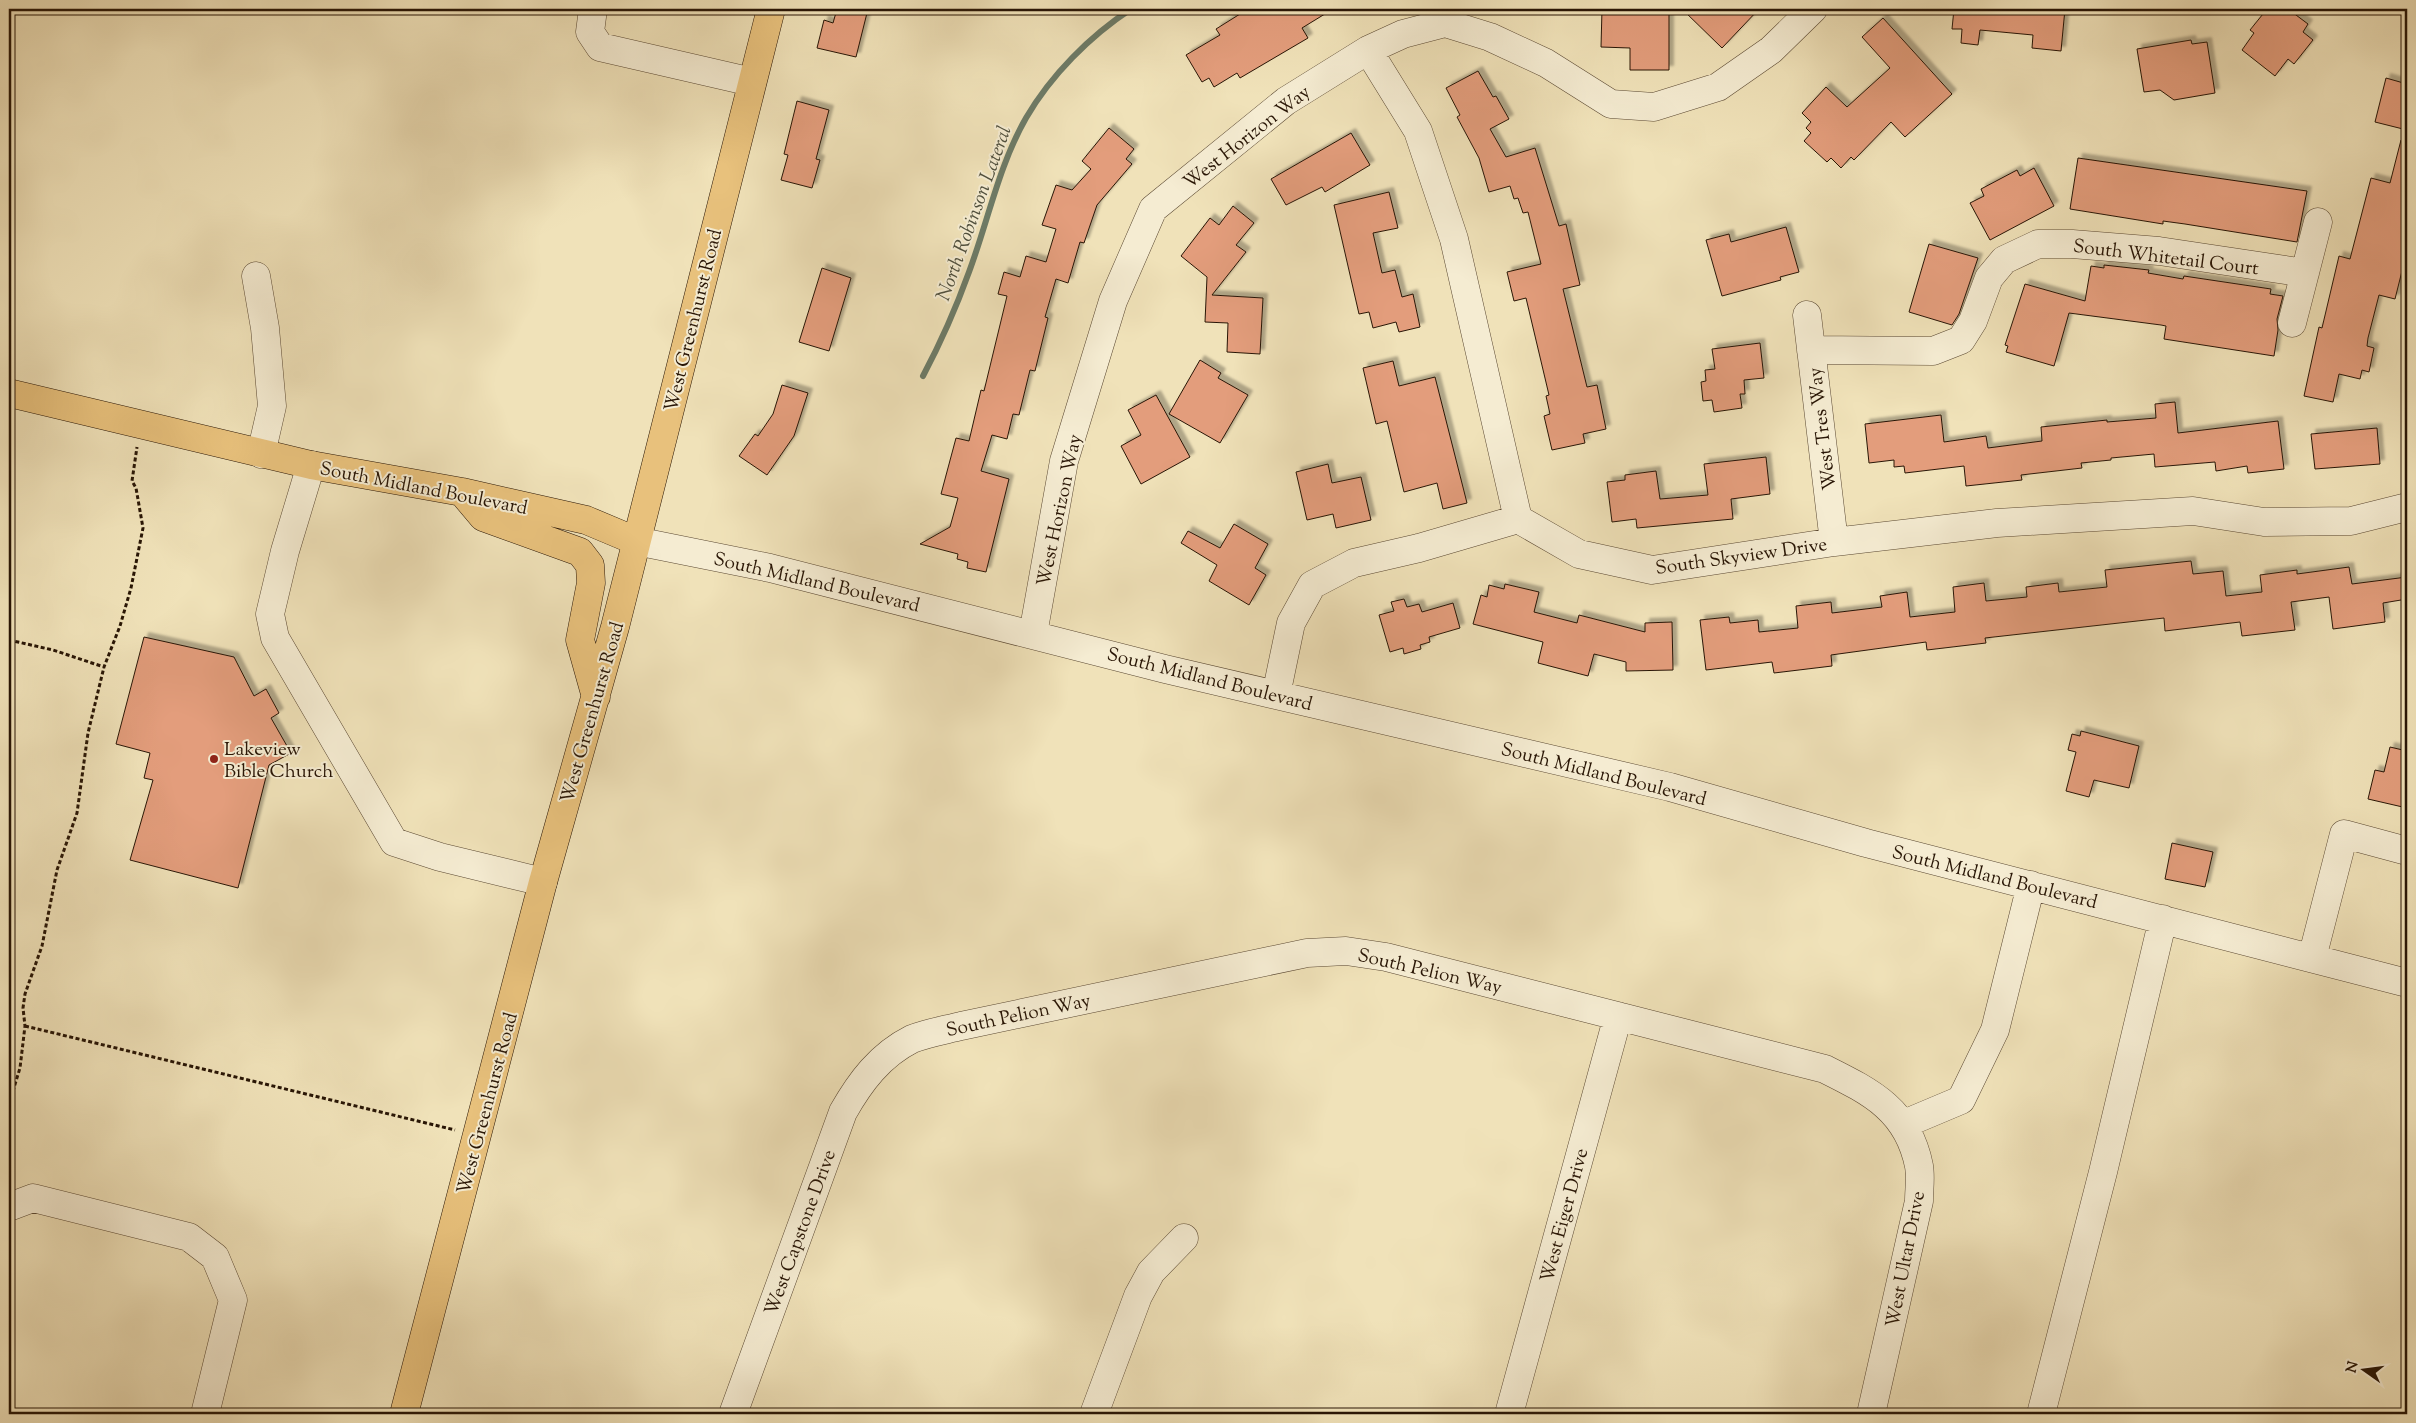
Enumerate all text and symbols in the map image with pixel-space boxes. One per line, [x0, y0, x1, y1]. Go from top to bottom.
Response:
street label: West Horizon Way [1178, 79, 1317, 196]
water label: North Robinson Lateral [930, 122, 1020, 305]
street label: West Greenhurst Road [659, 226, 730, 415]
street label: South Whitetail Court [2071, 234, 2261, 283]
street label: West Tres Way [1803, 365, 1844, 491]
street label: West Horizon Way [1031, 431, 1090, 589]
street label: South Midland Boulevard [317, 456, 530, 523]
street label: South Skyview Drive [1654, 532, 1829, 583]
street label: South Midland Boulevard [711, 547, 923, 620]
street label: West Greenhurst Road [555, 619, 632, 807]
street label: South Midland Boulevard [1104, 642, 1315, 719]
place label: Lakeview Bible Church [224, 737, 334, 786]
street label: South Midland Boulevard [1498, 737, 1709, 814]
marker: Lakeview Bible Church [208, 753, 220, 765]
street label: South Midland Boulevard [1889, 840, 2100, 917]
street label: South Pelion Way [1355, 943, 1505, 1002]
street label: South Pelion Way [944, 988, 1094, 1045]
street label: West Greenhurst Road [451, 1009, 526, 1198]
street label: West Eiger Drive [1535, 1145, 1596, 1286]
street label: West Capstone Drive [759, 1146, 844, 1319]
street label: West Ultar Drive [1880, 1189, 1933, 1330]
north arrow [2338, 1346, 2388, 1396]
text: N [2342, 1359, 2364, 1375]

